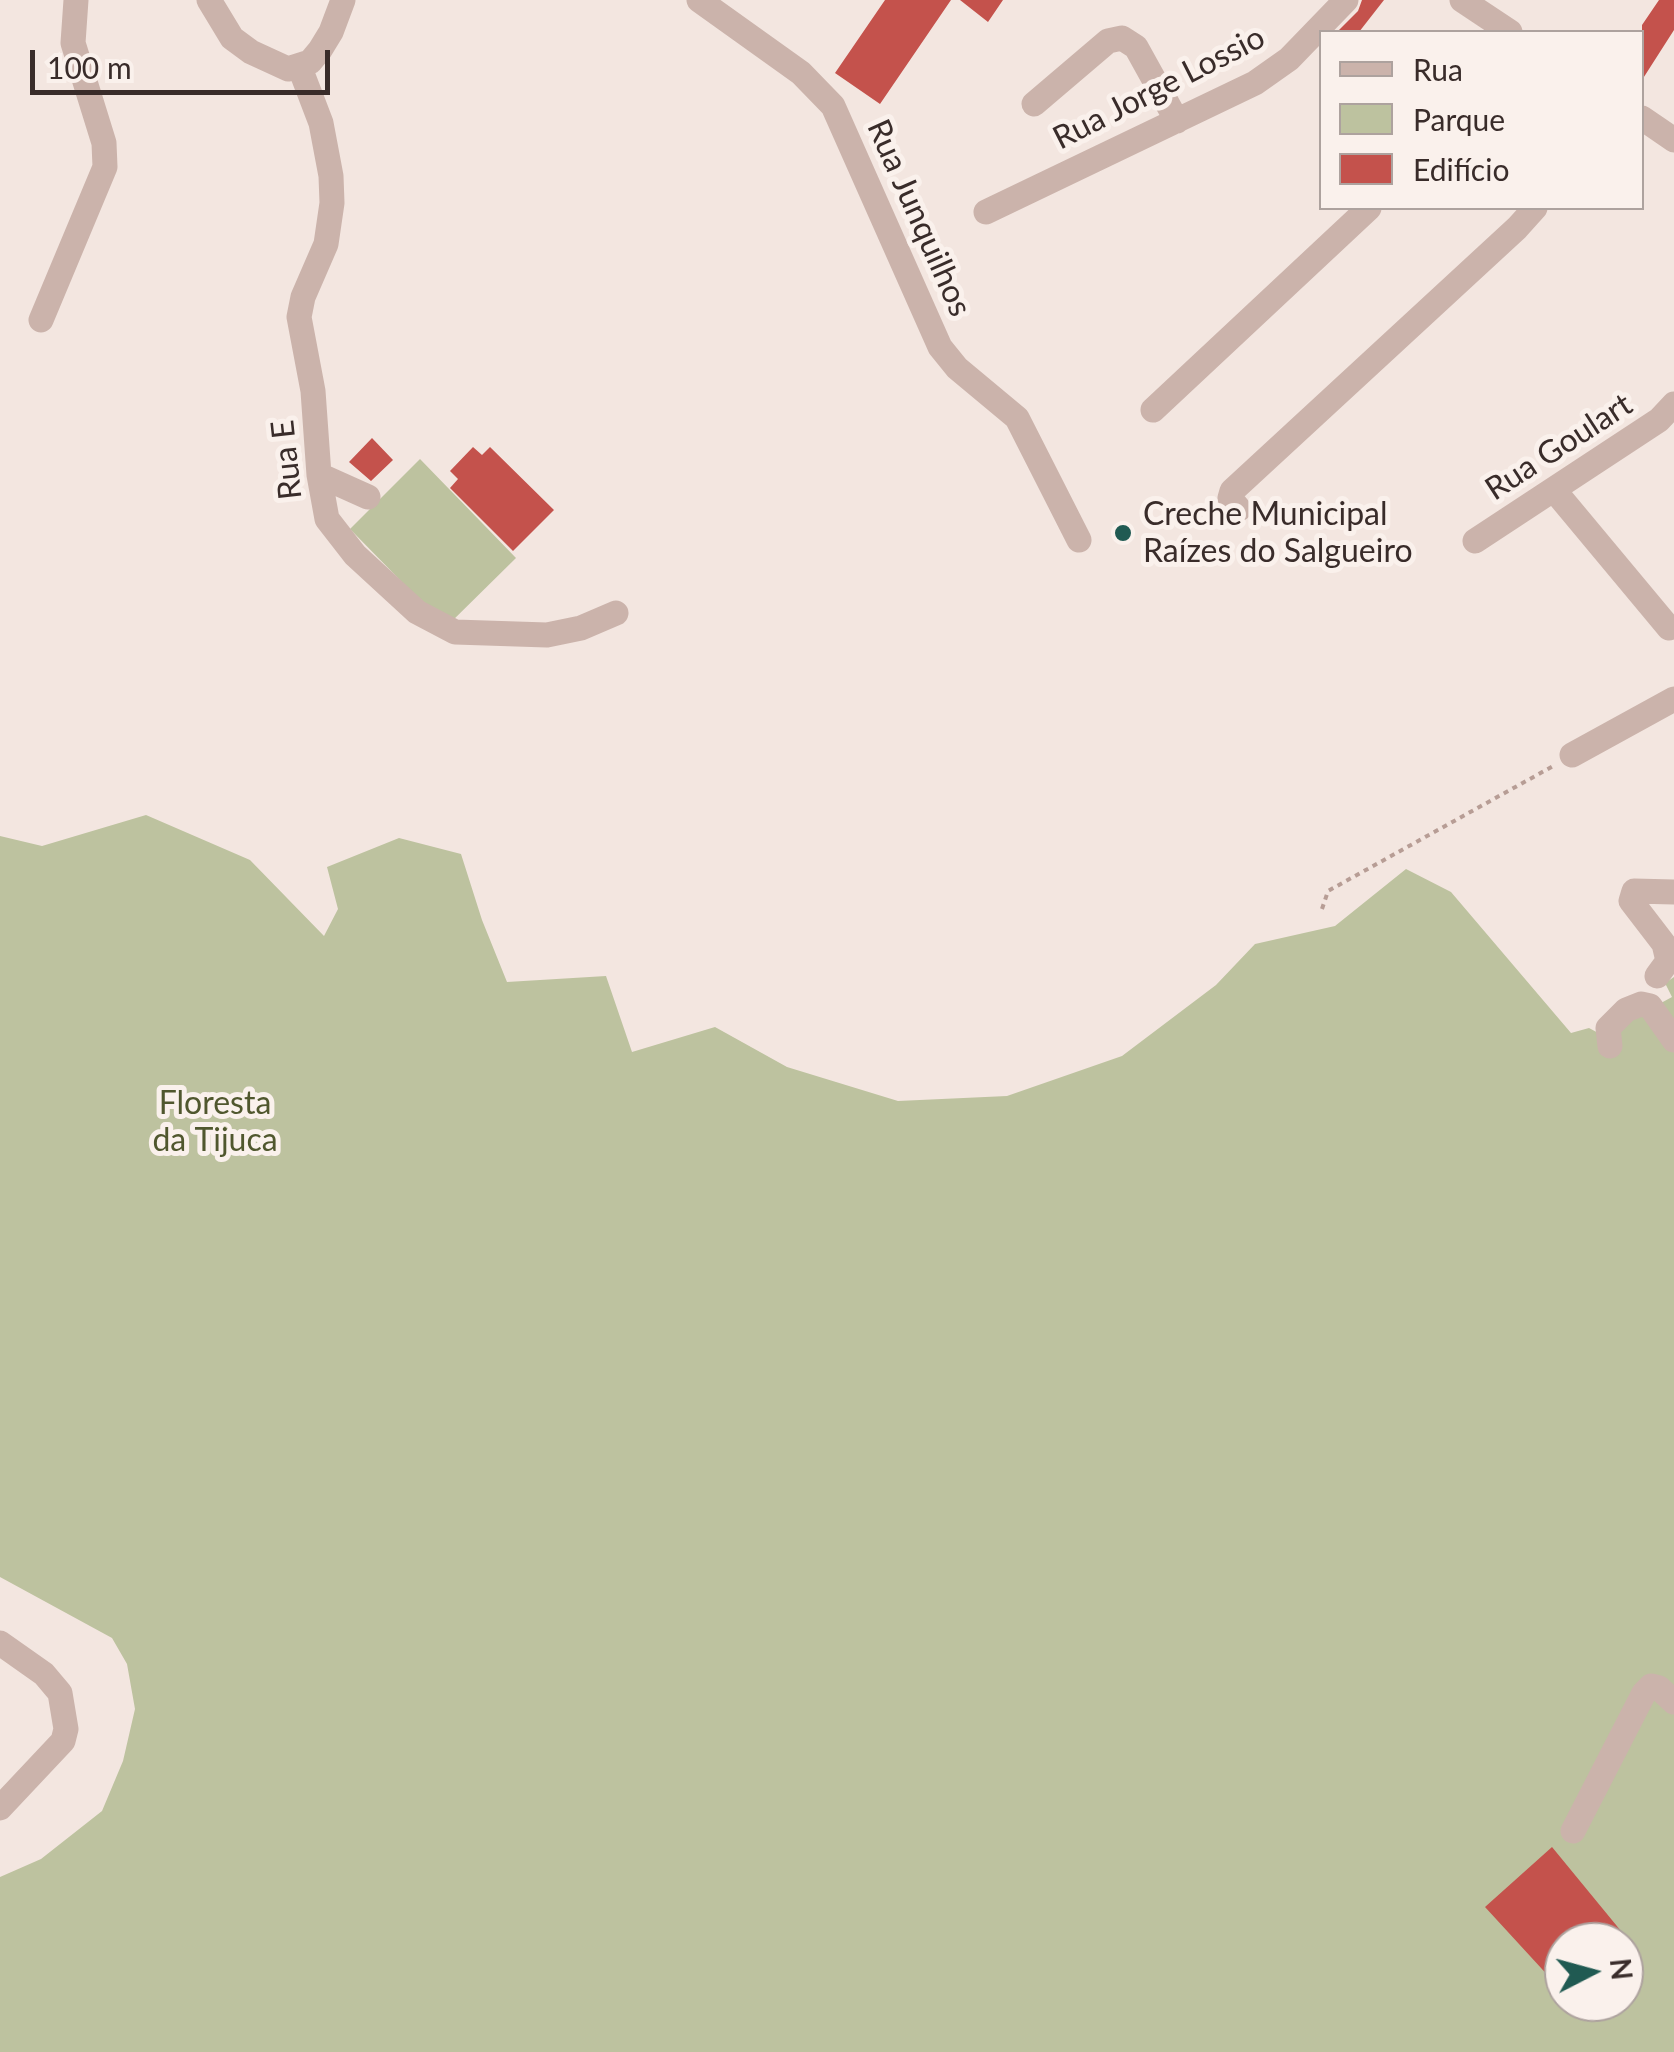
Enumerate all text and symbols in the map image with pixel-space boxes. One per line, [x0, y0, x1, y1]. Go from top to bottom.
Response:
street label: Rua Jorge Lossio [1047, 18, 1271, 158]
scale bar [35, 30, 335, 92]
legend [1319, 30, 1644, 210]
text: 100 m [47, 49, 132, 85]
text: Rua [1413, 51, 1463, 87]
text: Parque [1413, 101, 1505, 137]
street label: Rua Junquilhos [859, 114, 979, 322]
text: Edifício [1413, 151, 1509, 187]
street label: Rua Goulart [1478, 385, 1640, 509]
street label: Rua E [264, 418, 310, 502]
place label: Creche Municipal Raízes do Salgueiro [1143, 496, 1413, 571]
marker: Creche Municipal Raízes do Salgueiro [1112, 522, 1134, 544]
park label: Floresta da Tijuca [152, 1085, 278, 1160]
north arrow [1544, 1922, 1644, 2022]
text: N [1604, 1957, 1640, 1982]

